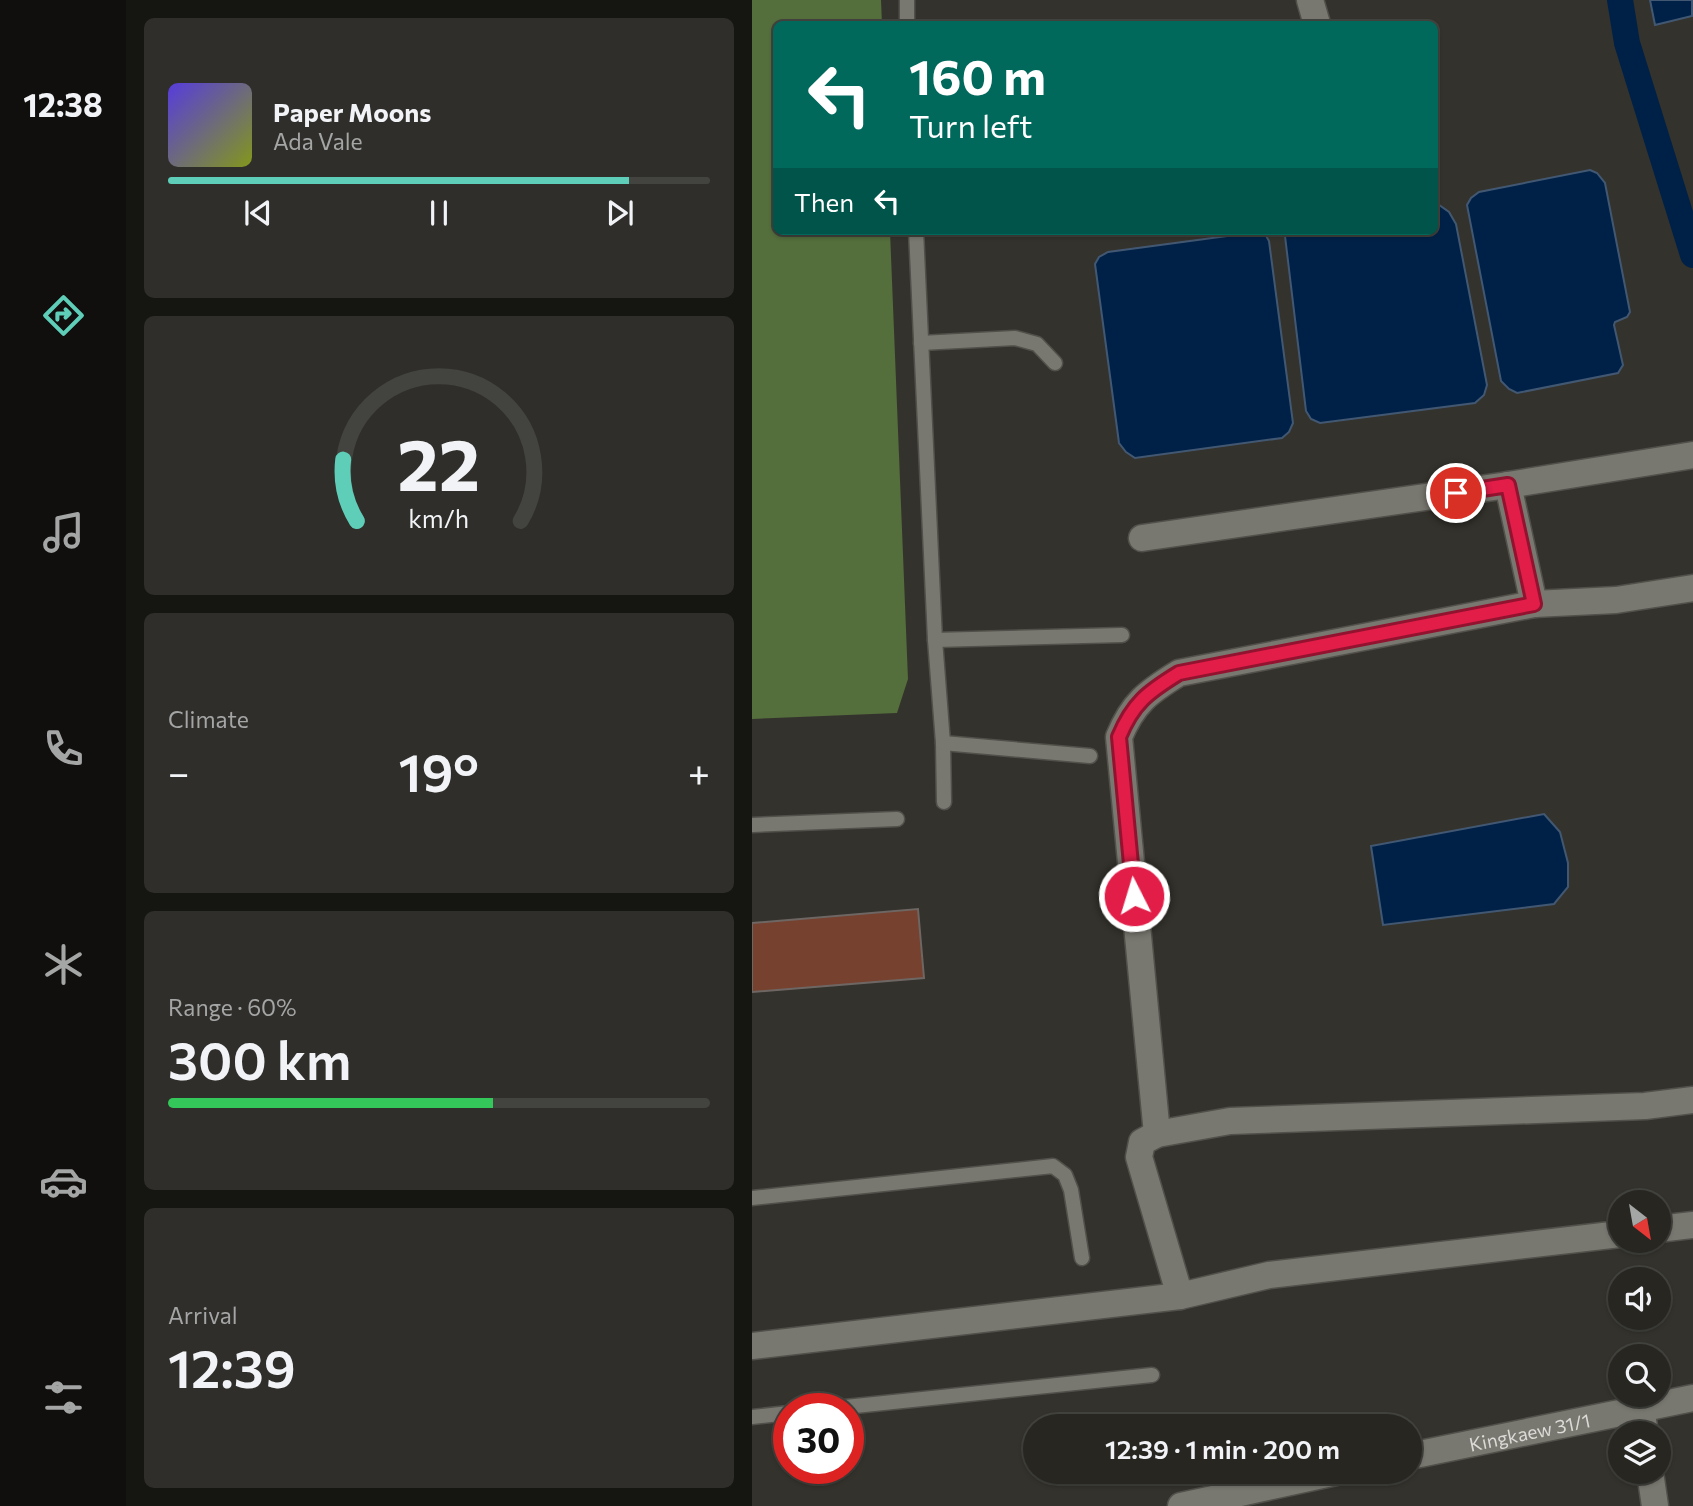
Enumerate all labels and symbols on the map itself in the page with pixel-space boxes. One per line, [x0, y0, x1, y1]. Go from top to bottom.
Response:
pin [1426, 463, 1486, 523]
position arrow [1097, 859, 1171, 933]
north arrow [1608, 1190, 1671, 1253]
speed limit sign: 30 [773, 1393, 864, 1484]
street label: Kingkaew 31/1 [1467, 1408, 1592, 1455]

